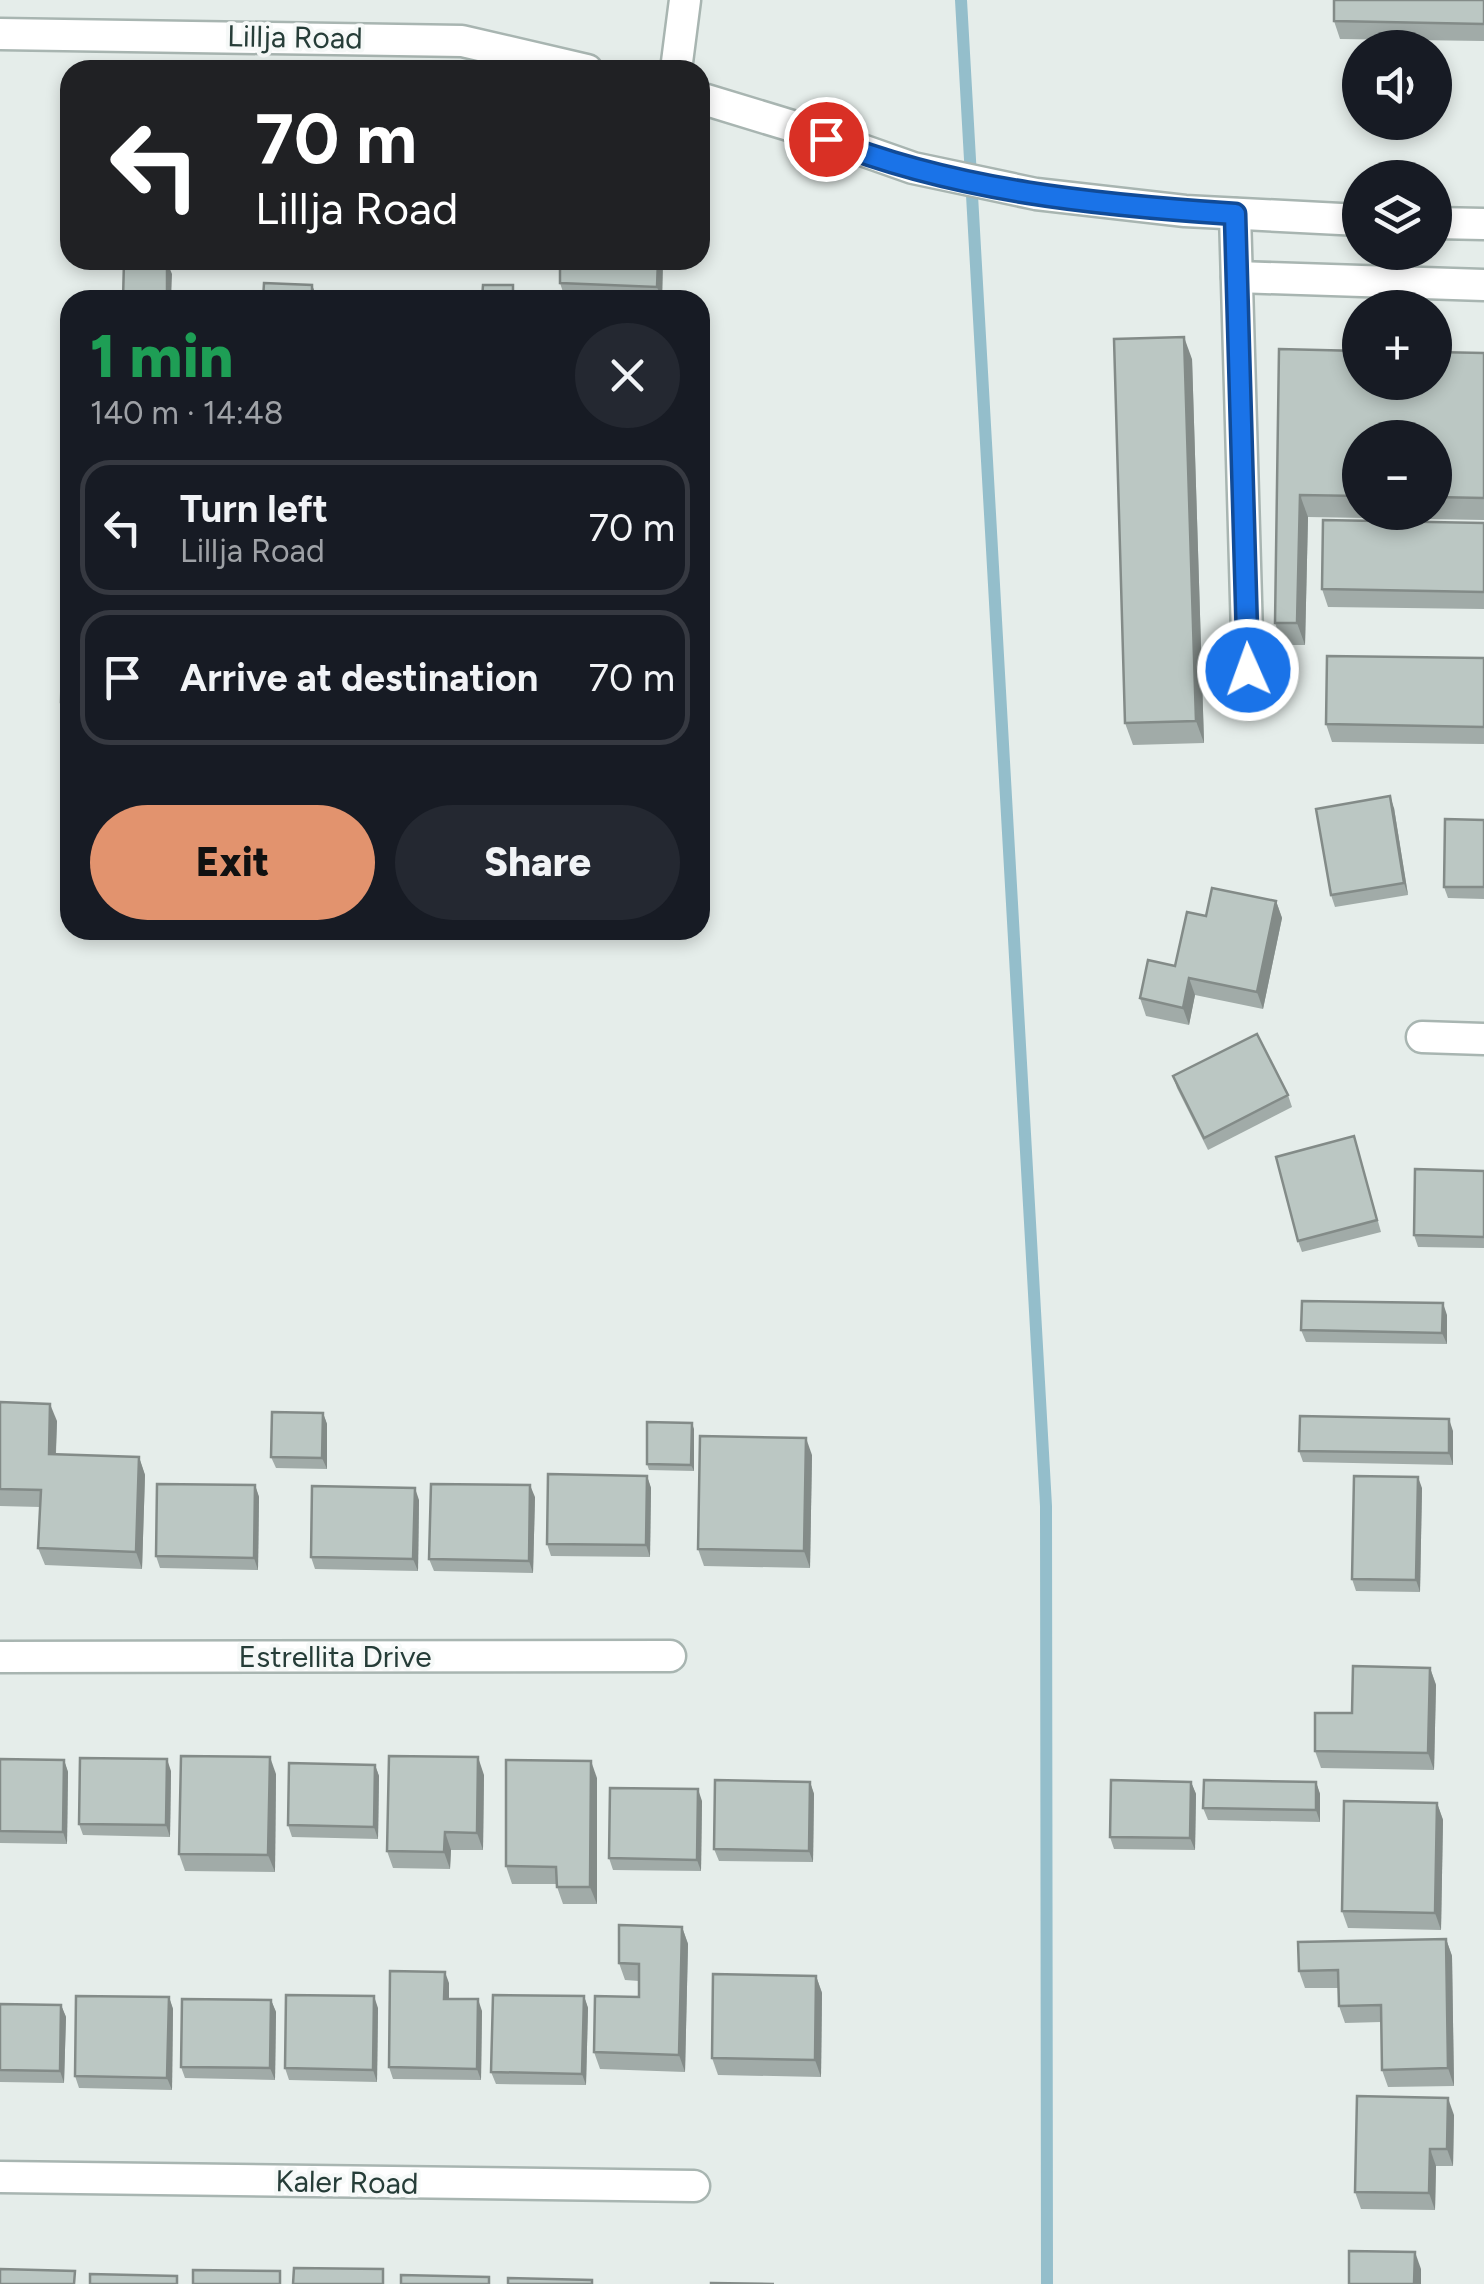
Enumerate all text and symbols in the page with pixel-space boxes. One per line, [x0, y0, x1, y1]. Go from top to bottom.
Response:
street label: Lillja Road [227, 17, 363, 57]
map controls [1342, 30, 1452, 530]
button: sound [1342, 30, 1452, 140]
text: 70 m [255, 96, 417, 181]
pin [784, 97, 869, 182]
icon: left [90, 100, 220, 230]
icon: arrive [799, 112, 854, 167]
button: layers [1342, 160, 1452, 270]
text: Lillja Road [255, 181, 458, 235]
button: + [1342, 290, 1452, 400]
text: 1 min [90, 320, 233, 392]
button: close [575, 323, 680, 428]
text: 140 m · 14:48 [90, 394, 283, 432]
button: − [1342, 420, 1452, 530]
text: Turn left [180, 486, 328, 532]
icon: left [95, 500, 150, 555]
text: 70 m [589, 505, 675, 551]
text: Lillja Road [180, 532, 325, 570]
position arrow [1196, 618, 1300, 722]
icon: arrive [95, 650, 150, 705]
text: Arrive at destination [180, 655, 538, 701]
text: 70 m [589, 655, 675, 701]
button: Exit [90, 805, 375, 920]
button: Share [395, 805, 680, 920]
street label: Estrellita Drive [238, 1638, 432, 1675]
street label: Kaler Road [275, 2162, 419, 2202]

